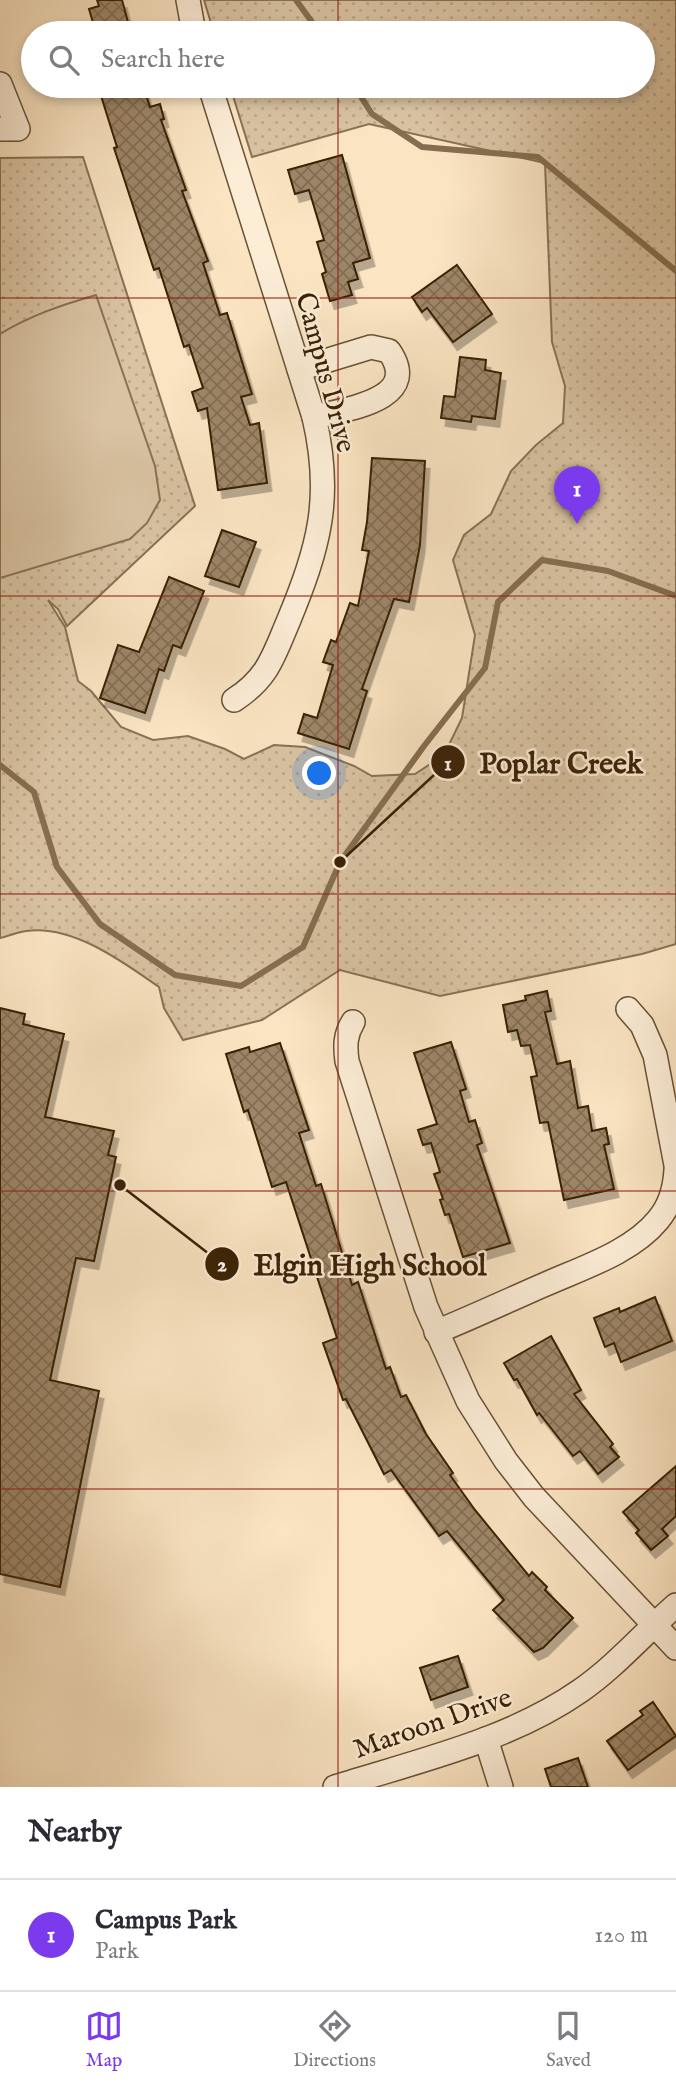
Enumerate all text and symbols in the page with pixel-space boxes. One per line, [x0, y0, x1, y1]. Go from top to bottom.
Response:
search box [21, 21, 655, 98]
icon: search [45, 41, 83, 79]
text: Search here [101, 43, 225, 76]
street label: Campus Drive [286, 289, 363, 457]
pin: 1 [554, 466, 600, 524]
callout: Poplar Creek [431, 737, 657, 788]
text: Poplar Creek [479, 746, 644, 784]
text: 1 [444, 751, 452, 778]
your location [302, 756, 336, 790]
callout: Elgin High School [205, 1239, 501, 1290]
text: Elgin High School [254, 1248, 487, 1286]
text: 2 [217, 1252, 227, 1279]
street label: Maroon Drive [349, 1681, 517, 1768]
text: Nearby [28, 1814, 121, 1852]
text: Campus Park [95, 1904, 237, 1937]
text: 1 [47, 1921, 55, 1950]
text: 120 m [595, 1921, 648, 1950]
text: Park [95, 1937, 139, 1966]
tab: Map [85, 2007, 123, 2073]
tab: Directions [293, 2007, 376, 2073]
tab: Saved [546, 2007, 591, 2073]

